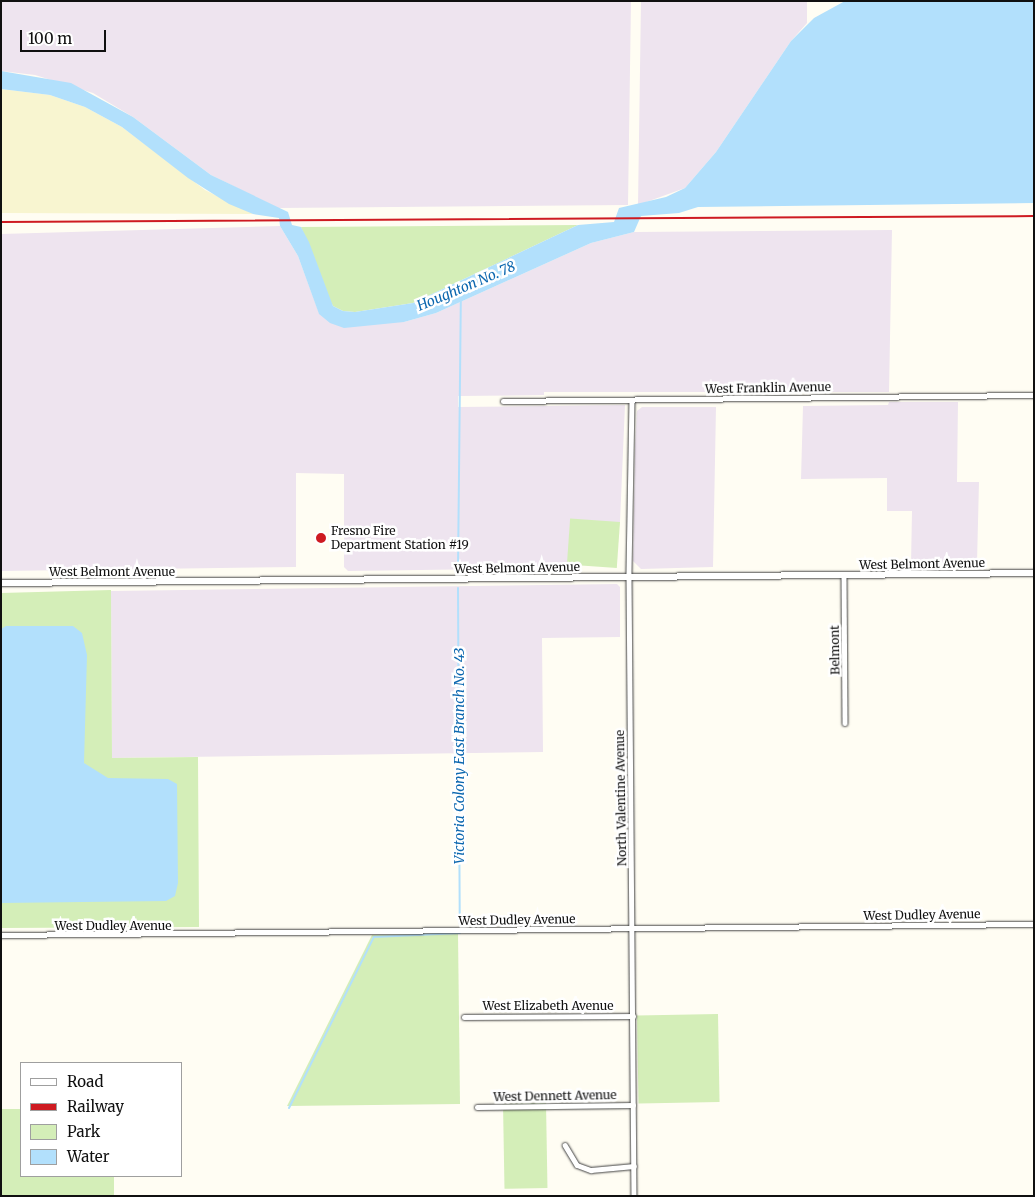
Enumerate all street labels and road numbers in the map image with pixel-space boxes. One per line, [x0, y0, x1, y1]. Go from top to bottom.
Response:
street label: West Franklin Avenue [705, 380, 831, 396]
street label: West Belmont Avenue [859, 556, 985, 572]
street label: West Belmont Avenue [454, 560, 580, 576]
street label: West Belmont Avenue [49, 565, 175, 579]
street label: Belmont [827, 625, 843, 675]
street label: North Valentine Avenue [613, 730, 629, 866]
street label: West Dudley Avenue [863, 907, 981, 923]
street label: West Dudley Avenue [458, 912, 576, 928]
street label: West Dudley Avenue [54, 919, 172, 933]
street label: West Elizabeth Avenue [483, 999, 613, 1013]
street label: West Dennett Avenue [493, 1088, 617, 1104]

